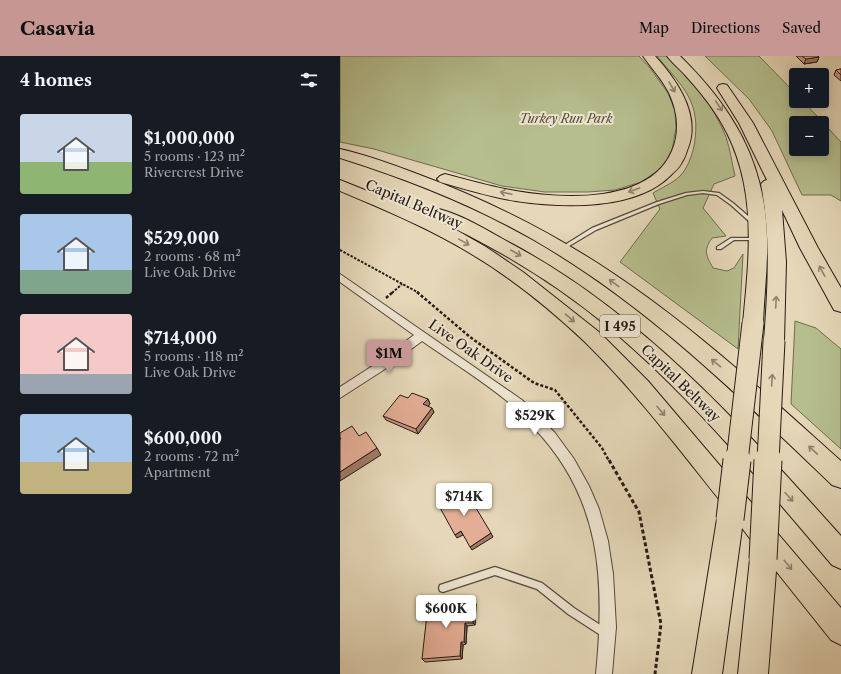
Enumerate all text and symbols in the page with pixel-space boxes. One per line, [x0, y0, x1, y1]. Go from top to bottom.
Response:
text: Casavia [20, 17, 95, 40]
text: Map [639, 19, 669, 37]
text: Directions [691, 19, 760, 37]
text: Saved [782, 19, 821, 37]
map controls [789, 68, 829, 156]
button: + [789, 68, 829, 108]
icon: filters [298, 69, 320, 91]
text: 4 homes [20, 70, 92, 90]
one-way arrow [669, 81, 677, 93]
one-way arrow [715, 100, 723, 111]
park label: Turkey Run Park [520, 111, 613, 126]
button: − [789, 116, 829, 156]
text: $1,000,000 [144, 128, 235, 148]
icon: home [52, 130, 100, 178]
text: 5 rooms · 123 m² [144, 148, 245, 164]
text: Rivercrest Drive [144, 164, 243, 180]
street label: Capital Beltway [363, 175, 466, 233]
one-way arrow [629, 187, 641, 195]
one-way arrow [500, 189, 513, 197]
text: $529,000 [144, 228, 219, 248]
icon: home [52, 230, 100, 278]
one-way arrow [458, 239, 470, 247]
text: 2 rooms · 68 m² [144, 248, 241, 264]
one-way arrow [510, 250, 522, 258]
text: Live Oak Drive [144, 264, 236, 280]
one-way arrow [818, 265, 825, 277]
one-way arrow [608, 279, 619, 287]
one-way arrow [772, 296, 780, 309]
one-way arrow [564, 313, 574, 322]
street label: Live Oak Drive [425, 315, 517, 387]
road number: I 495 [600, 315, 640, 337]
text: $714,000 [144, 328, 217, 348]
icon: home [52, 330, 100, 378]
pin: $1M [370, 340, 408, 374]
street label: Capital Beltway [637, 340, 725, 426]
text: $1M [376, 345, 402, 361]
text: 5 rooms · 118 m² [144, 348, 244, 364]
one-way arrow [711, 359, 722, 367]
text: Live Oak Drive [144, 364, 236, 380]
one-way arrow [769, 374, 776, 387]
pin: $529K [507, 402, 563, 436]
one-way arrow [656, 405, 665, 416]
text: $529K [515, 407, 555, 423]
text: $600,000 [144, 428, 222, 448]
icon: home [52, 430, 100, 478]
one-way arrow [808, 446, 818, 455]
text: 2 rooms · 72 m² [144, 448, 239, 464]
text: Apartment [144, 464, 211, 480]
pin: $714K [436, 483, 492, 517]
text: $714K [445, 488, 483, 504]
one-way arrow [784, 492, 794, 502]
one-way arrow [783, 560, 792, 570]
pin: $600K [418, 595, 474, 629]
text: $600K [425, 600, 467, 616]

